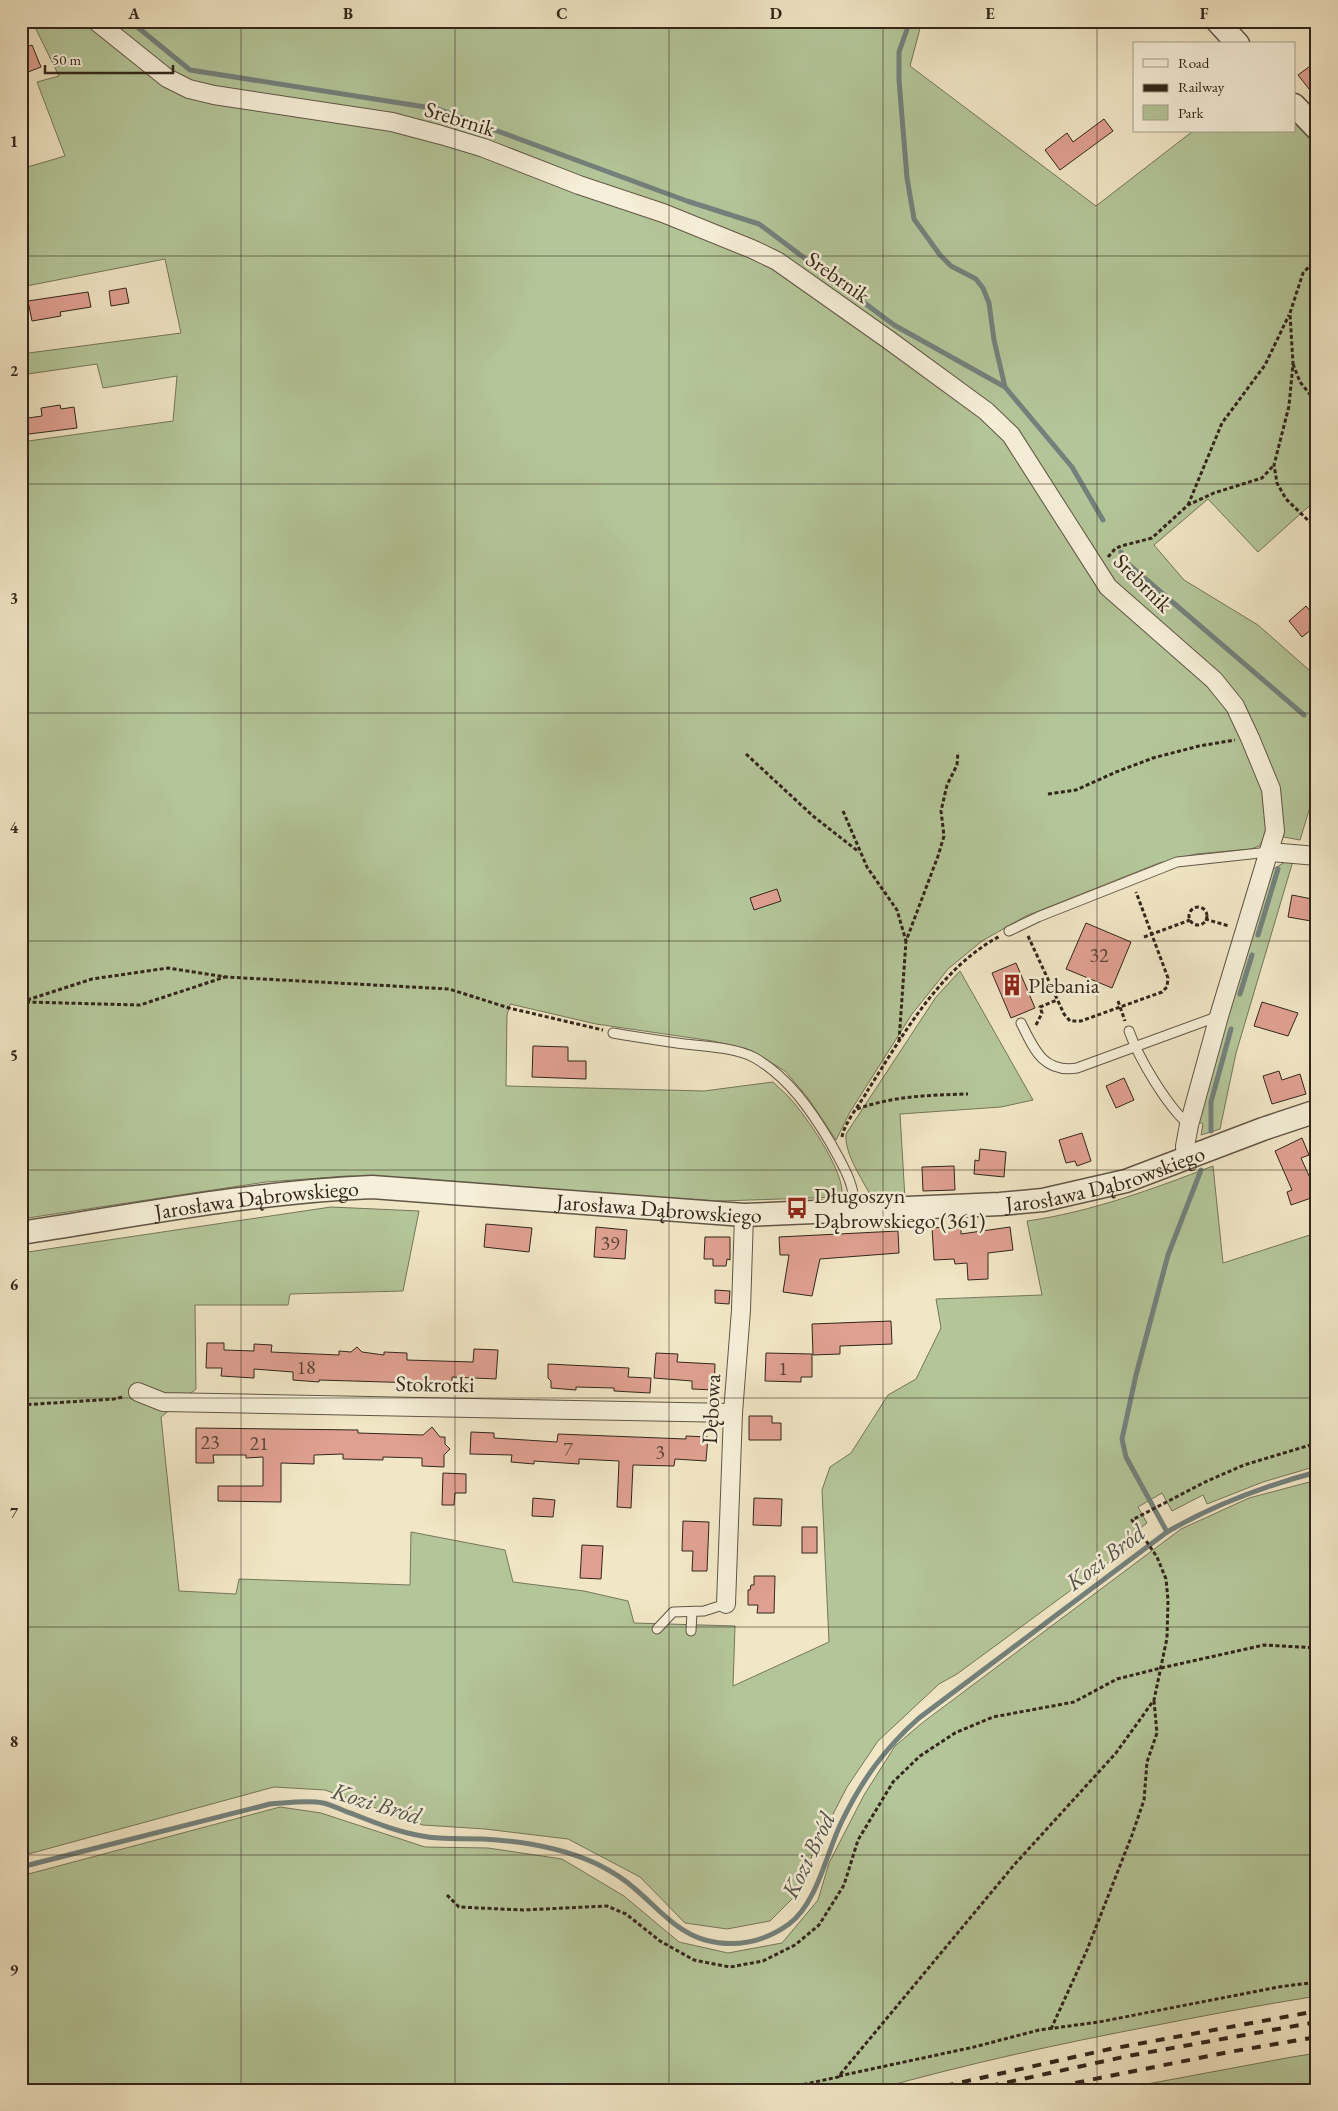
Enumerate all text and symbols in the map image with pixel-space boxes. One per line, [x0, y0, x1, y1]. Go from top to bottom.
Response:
text: A [127, 3, 140, 24]
text: B [343, 3, 353, 24]
text: C [556, 3, 568, 24]
text: D [770, 3, 782, 24]
text: E [985, 3, 995, 24]
text: F [1200, 3, 1209, 24]
scale bar [45, 42, 172, 74]
legend [1133, 42, 1296, 132]
text: 50 m [52, 50, 81, 69]
text: Road [1178, 53, 1210, 72]
text: Railway [1178, 77, 1225, 96]
street label: Srebrnik [421, 95, 499, 144]
text: Park [1178, 103, 1205, 122]
text: 1 [10, 131, 18, 152]
street label: Srebrnik [800, 244, 876, 310]
text: 2 [10, 360, 19, 381]
street label: Srebrnik [1107, 547, 1179, 619]
text: 3 [10, 588, 18, 609]
text: 4 [10, 817, 19, 838]
house number: 32 [1089, 942, 1109, 968]
place label: Plebania [1028, 971, 1100, 1000]
building icon: Plebania [999, 972, 1025, 998]
text: 5 [10, 1045, 18, 1066]
street label: Jarosława Dąbrowskiego [1002, 1138, 1209, 1218]
street label: Jarosława Dąbrowskiego [150, 1173, 360, 1226]
place label: Długoszyn Dąbrowskiego (361) [814, 1181, 986, 1235]
street label: Jarosława Dąbrowskiego [553, 1186, 762, 1230]
bus stop icon: Długoszyn Dąbrowskiego (361) [784, 1195, 810, 1221]
house number: 39 [600, 1230, 620, 1256]
text: 6 [10, 1274, 19, 1295]
house number: 18 [296, 1354, 316, 1380]
house number: 1 [778, 1355, 788, 1381]
street label: Stokrotki [395, 1369, 475, 1399]
street label: Dębowa [695, 1373, 727, 1445]
house number: 23 [200, 1429, 220, 1455]
house number: 21 [249, 1430, 269, 1456]
house number: 7 [563, 1436, 573, 1462]
house number: 3 [655, 1439, 665, 1465]
text: 7 [10, 1502, 19, 1523]
water label: Kozi Bród [1058, 1517, 1151, 1598]
text: 8 [10, 1731, 18, 1752]
water label: Kozi Bród [328, 1774, 426, 1831]
water label: Kozi Bród [773, 1806, 842, 1904]
text: 9 [10, 1959, 19, 1980]

